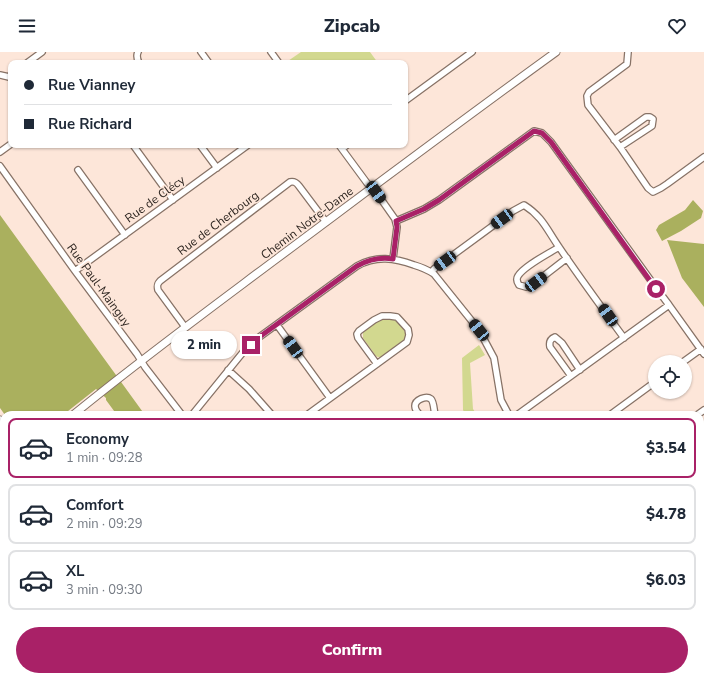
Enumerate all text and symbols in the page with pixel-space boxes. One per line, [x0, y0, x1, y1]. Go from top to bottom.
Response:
text: Zipcab [324, 14, 380, 38]
icon: menu [16, 15, 38, 37]
icon: heart [666, 15, 688, 37]
text: Rue Vianney [48, 75, 135, 95]
text: Rue Richard [48, 114, 132, 134]
street label: Rue de Clécy [122, 171, 189, 226]
car [364, 179, 388, 205]
street label: Chemin Notre-Dame [258, 183, 356, 263]
street label: Rue de Cherbourg [174, 187, 262, 259]
car [489, 207, 515, 231]
street label: Rue Paul-Mainguy [63, 240, 135, 331]
car [432, 249, 458, 273]
car [523, 270, 549, 294]
route start [647, 280, 665, 298]
car [596, 302, 620, 328]
car [467, 317, 491, 343]
callout: 2 min [171, 331, 237, 359]
car [281, 334, 305, 360]
text: 2 min [187, 336, 221, 354]
route end [242, 336, 260, 354]
map controls [648, 355, 692, 399]
button: locate [648, 355, 692, 399]
text: Economy [66, 429, 129, 449]
icon: car [18, 430, 54, 466]
text: $3.54 [646, 438, 686, 458]
text: 1 min · 09:28 [66, 449, 142, 467]
text: Comfort [66, 495, 123, 515]
icon: car [18, 496, 54, 532]
text: $4.78 [646, 504, 686, 524]
text: 2 min · 09:29 [66, 515, 142, 533]
text: XL [66, 561, 85, 581]
icon: car [18, 562, 54, 598]
text: $6.03 [646, 570, 686, 590]
text: 3 min · 09:30 [66, 581, 142, 599]
button: Confirm [16, 627, 688, 673]

